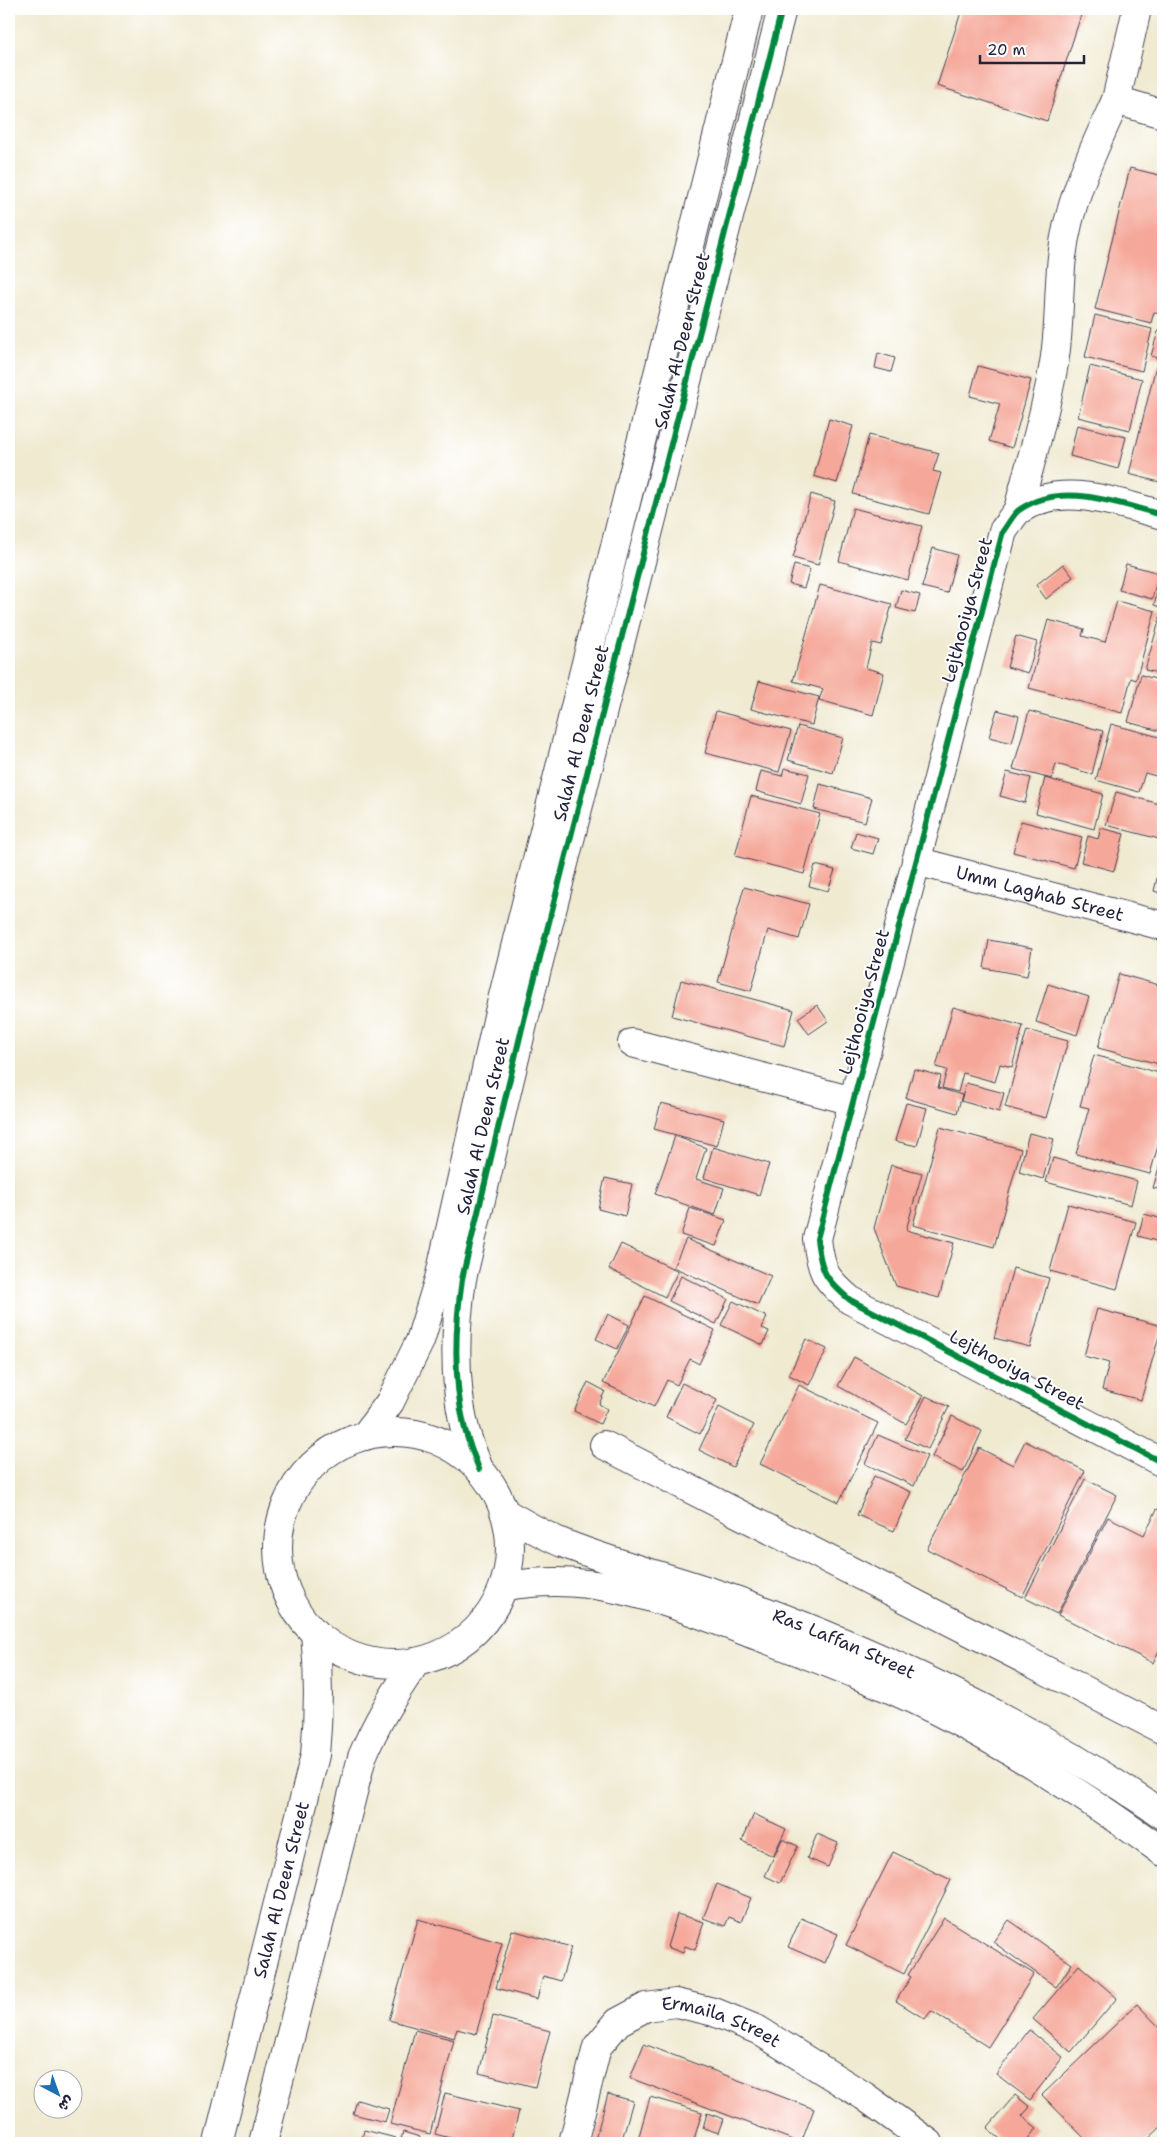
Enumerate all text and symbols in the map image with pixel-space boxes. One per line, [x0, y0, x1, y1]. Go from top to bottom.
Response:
scale bar [980, 32, 1083, 64]
text: 20 m [987, 40, 1026, 60]
street label: Salah Al Deen Street [648, 250, 716, 432]
street label: Lejthooiya Street [936, 534, 998, 685]
street label: Salah Al Deen Street [547, 642, 615, 824]
street label: Umm Laghab Street [953, 860, 1126, 927]
street label: Lejthooiya Street [833, 926, 895, 1077]
street label: Salah Al Deen Street [451, 1035, 515, 1217]
street label: Lejthooiya Street [945, 1324, 1089, 1416]
street label: Ras Laffan Street [769, 1603, 919, 1685]
street label: Salah Al Deen Street [248, 1799, 315, 1981]
street label: Ermaila Street [660, 1990, 785, 2053]
north arrow [32, 2070, 82, 2120]
text: ش [55, 2092, 78, 2116]

